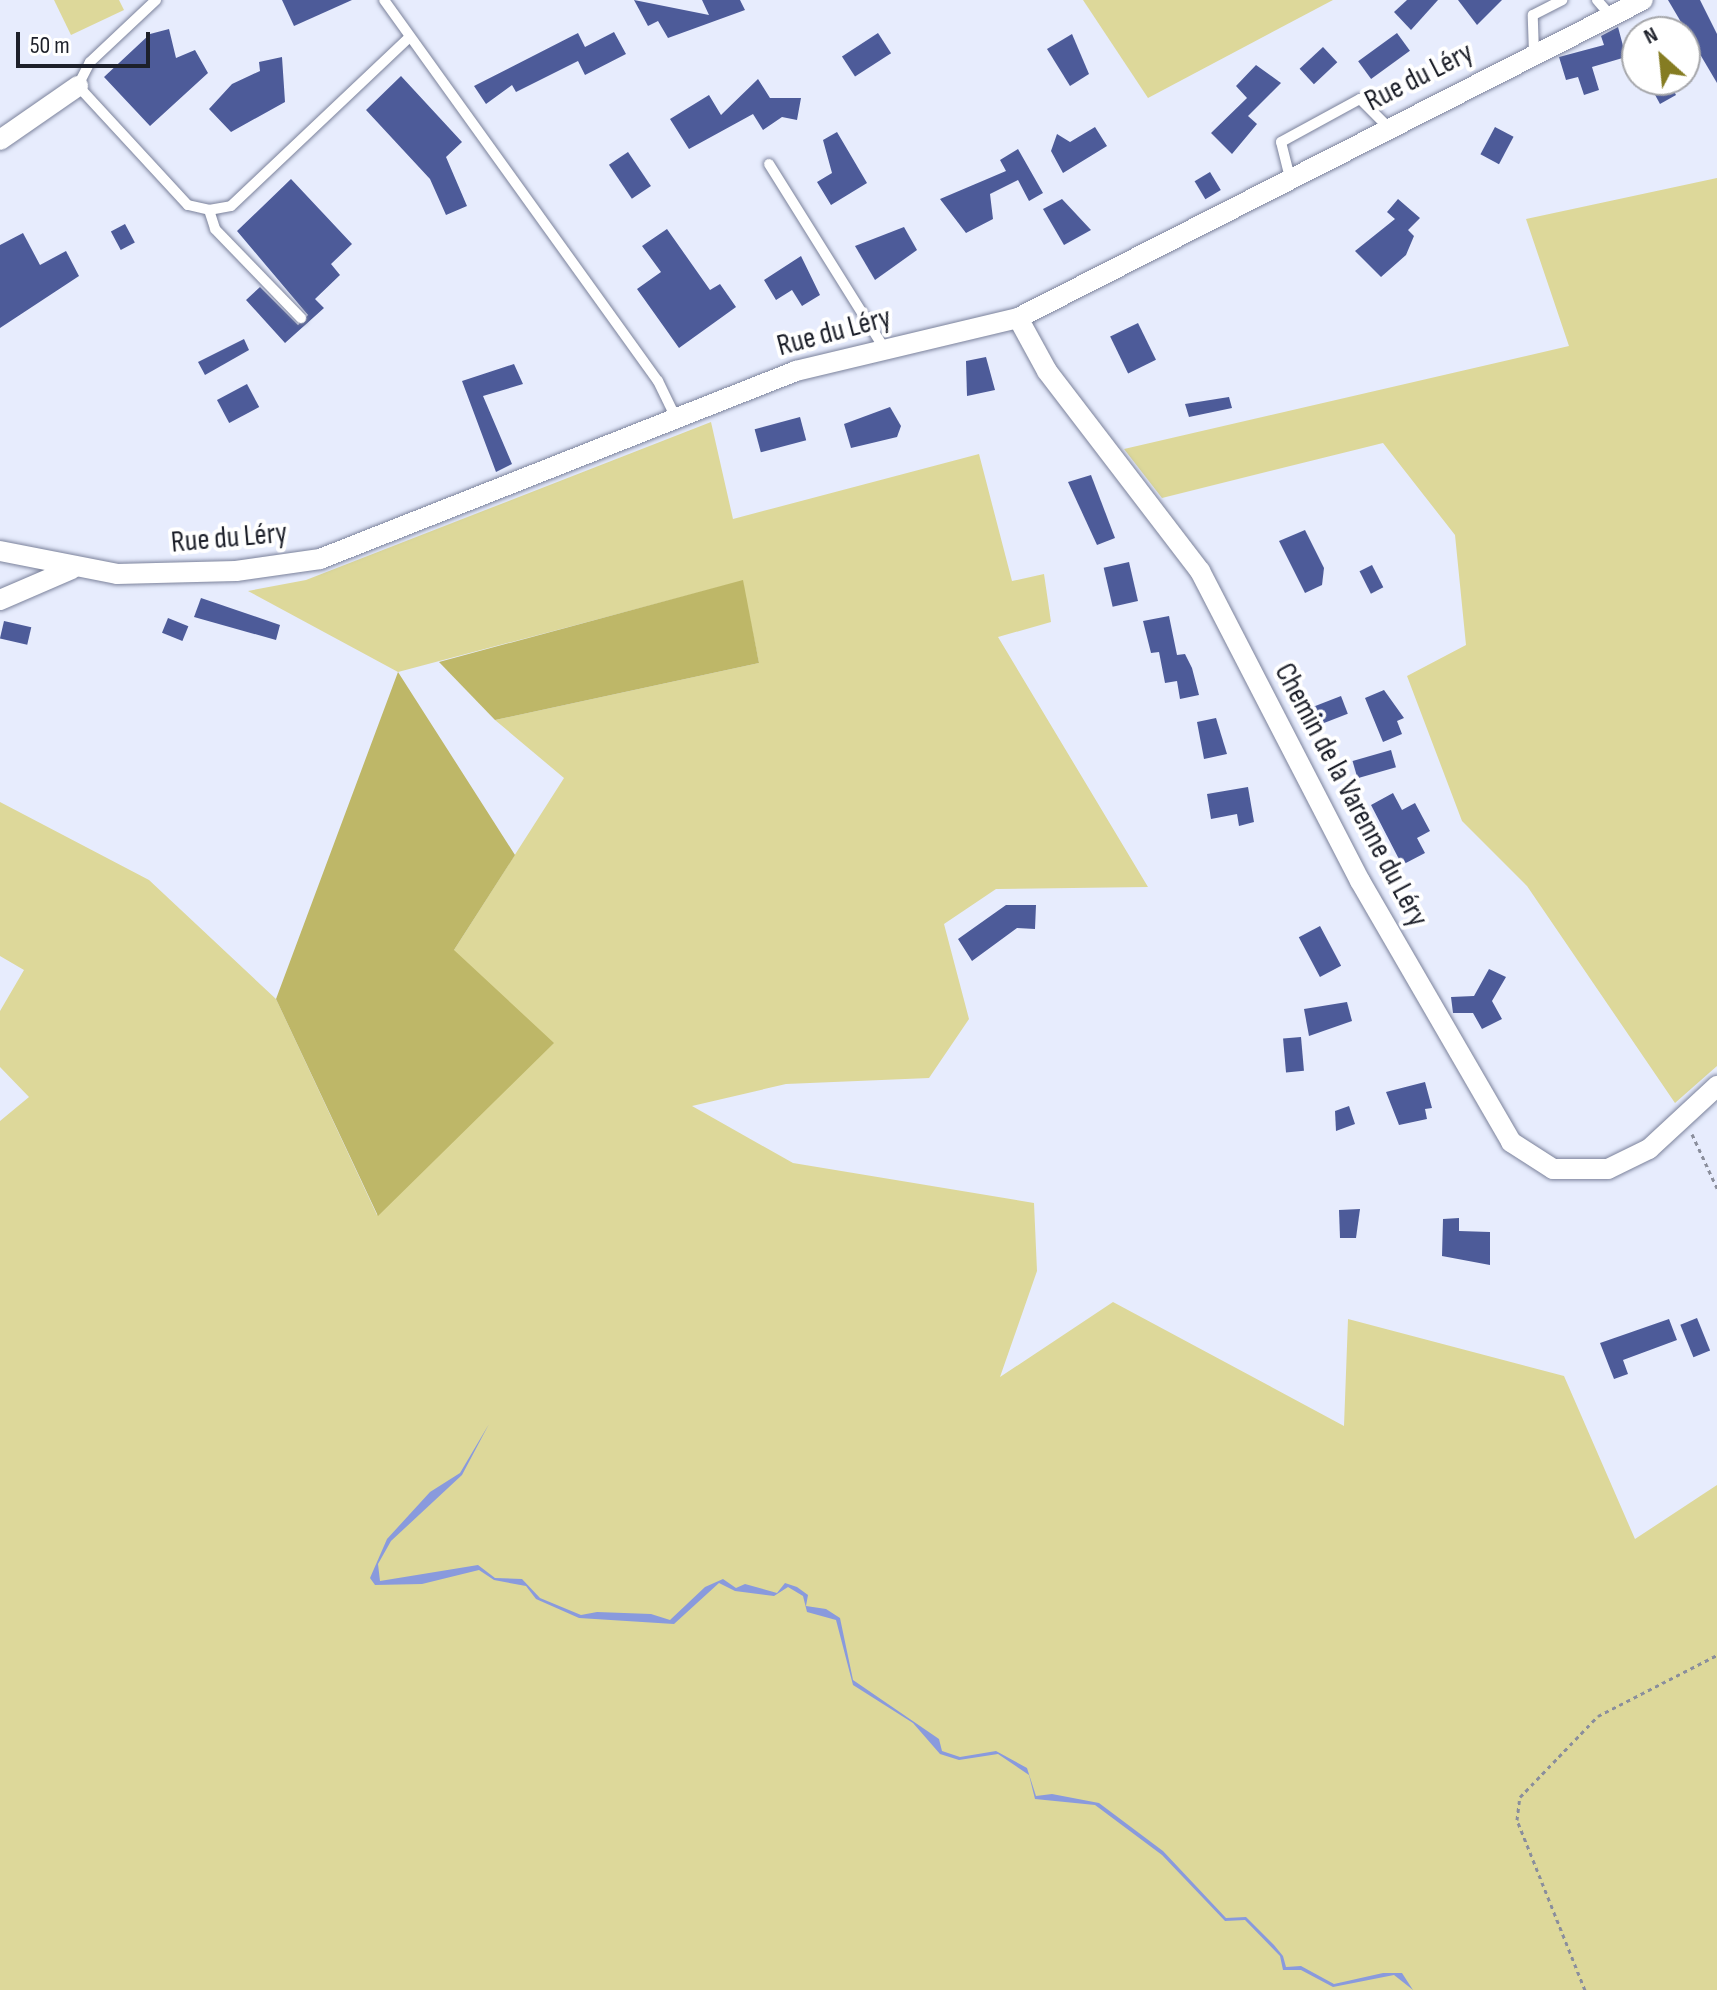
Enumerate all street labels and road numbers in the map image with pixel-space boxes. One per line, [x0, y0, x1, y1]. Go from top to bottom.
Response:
street label: Rue du Léry [1359, 35, 1479, 119]
street label: Rue du Léry [773, 300, 895, 364]
street label: Rue du Léry [169, 515, 289, 561]
street label: Chemin de la Varenne du Léry [1266, 657, 1436, 933]

